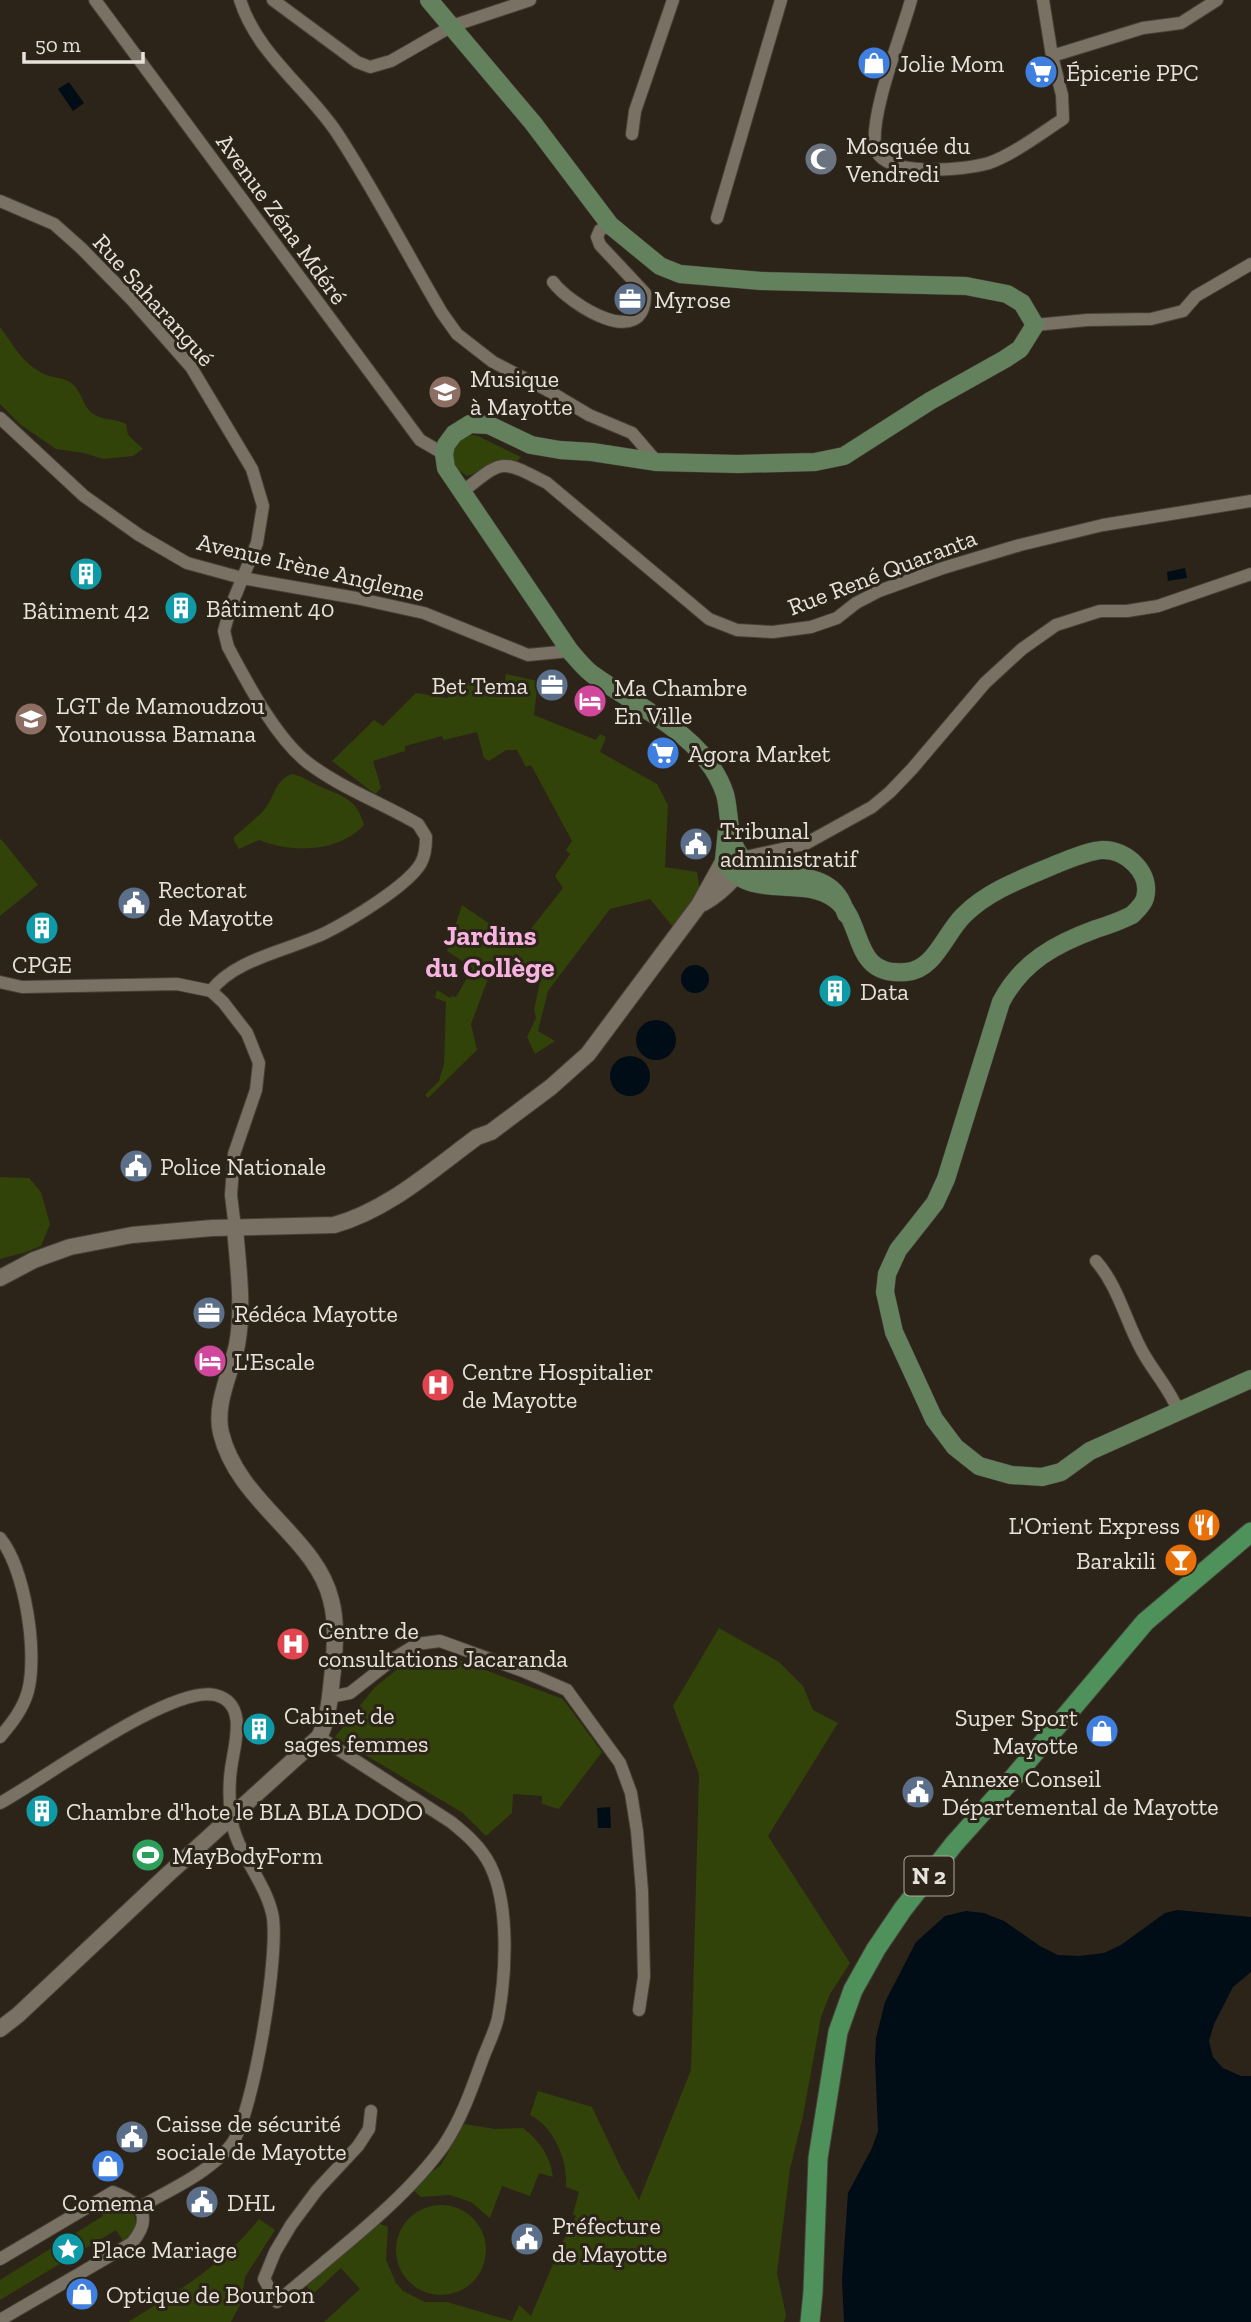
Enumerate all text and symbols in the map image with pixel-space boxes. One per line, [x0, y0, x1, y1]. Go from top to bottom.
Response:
scale bar [24, 21, 144, 65]
text: 50 m [35, 32, 81, 57]
shop icon: Jolie Mom [855, 44, 893, 82]
place label: Jolie Mom [898, 49, 1004, 78]
supermarket icon: Épicerie PPC [1022, 53, 1060, 91]
place label: Épicerie PPC [1066, 58, 1199, 87]
street label: Avenue Zéna Mdéré [210, 128, 354, 310]
place label: Mosquée du Vendredi [845, 131, 971, 188]
mosque icon: Mosquée du Vendredi [802, 140, 840, 178]
street label: Rue Saharangué [87, 228, 221, 372]
office icon: Myrose [611, 280, 649, 318]
place label: Myrose [654, 285, 731, 314]
place label: Musique à Mayotte [470, 364, 572, 421]
school or university icon: Musique à Mayotte [426, 373, 464, 411]
street label: Rue René Quaranta [783, 522, 981, 621]
street label: Avenue Irène Angleme [194, 527, 428, 607]
building icon: Bâtiment 42 [67, 555, 105, 593]
building icon: Bâtiment 40 [162, 589, 200, 627]
place label: Bâtiment 40 [206, 594, 335, 623]
place label: Bâtiment 42 [22, 596, 150, 625]
office icon: Bet Tema [533, 666, 571, 704]
place label: Bet Tema [431, 671, 528, 700]
place label: Ma Chambre En Ville [614, 673, 747, 730]
hotel icon: Ma Chambre En Ville [571, 682, 609, 720]
place label: LGT de Mamoudzou Younoussa Bamana [55, 691, 265, 748]
school or university icon: LGT de Mamoudzou Younoussa Bamana [12, 700, 50, 738]
supermarket icon: Agora Market [644, 734, 682, 772]
place label: Agora Market [688, 739, 831, 768]
place label: Tribunal administratif [720, 816, 859, 873]
public building icon: Tribunal administratif [677, 825, 715, 863]
place label: Rectorat de Mayotte [158, 875, 273, 932]
public building icon: Rectorat de Mayotte [115, 884, 153, 922]
building icon: CPGE [23, 909, 61, 947]
district label: Jardins du Collège [425, 919, 555, 984]
place label: CPGE [12, 950, 72, 979]
building icon: Data [816, 972, 854, 1010]
place label: Data [860, 977, 909, 1006]
public building icon: Police Nationale [117, 1147, 155, 1185]
place label: Police Nationale [160, 1152, 326, 1181]
office icon: Rédéca Mayotte [190, 1294, 228, 1332]
place label: Rédéca Mayotte [234, 1299, 398, 1328]
hotel icon: L'Escale [191, 1342, 229, 1380]
place label: L'Escale [234, 1347, 315, 1376]
place label: Centre Hospitalier de Mayotte [462, 1357, 654, 1414]
hospital icon: Centre Hospitalier de Mayotte [419, 1366, 457, 1404]
restaurant icon: L'Orient Express [1185, 1506, 1223, 1544]
place label: L'Orient Express [1008, 1511, 1180, 1540]
bar icon: Barakili [1162, 1541, 1200, 1579]
place label: Barakili [1076, 1546, 1156, 1575]
place label: Centre de consultations Jacaranda [318, 1616, 568, 1673]
hospital icon: Centre de consultations Jacaranda [274, 1625, 312, 1663]
place label: Cabinet de sages femmes [284, 1701, 428, 1758]
place label: Super Sport Mayotte [955, 1703, 1078, 1760]
building icon: Cabinet de sages femmes [240, 1710, 278, 1748]
shop icon: Super Sport Mayotte [1083, 1712, 1121, 1750]
place label: Annexe Conseil Départemental de Mayotte [942, 1764, 1219, 1821]
public building icon: Annexe Conseil Départemental de Mayotte [899, 1773, 937, 1811]
building icon: Chambre d'hote le BLA BLA DODO [23, 1792, 61, 1830]
place label: Chambre d'hote le BLA BLA DODO [66, 1797, 423, 1826]
sports icon: MayBodyForm [129, 1836, 167, 1874]
place label: MayBodyForm [172, 1841, 323, 1870]
road number: N 2 [904, 1856, 954, 1896]
place label: Caisse de sécurité sociale de Mayotte [156, 2109, 347, 2166]
public building icon: Caisse de sécurité sociale de Mayotte [113, 2118, 151, 2156]
shop icon: Comema [89, 2147, 127, 2185]
public building icon: DHL [183, 2183, 221, 2221]
place label: Comema [62, 2188, 154, 2217]
place label: DHL [227, 2188, 275, 2217]
place label: Préfecture de Mayotte [552, 2211, 667, 2268]
public building icon: Préfecture de Mayotte [508, 2220, 546, 2258]
place icon: Place Mariage [49, 2230, 87, 2268]
place label: Place Mariage [92, 2235, 237, 2264]
shop icon: Optique de Bourbon [63, 2275, 101, 2313]
place label: Optique de Bourbon [106, 2280, 315, 2309]

